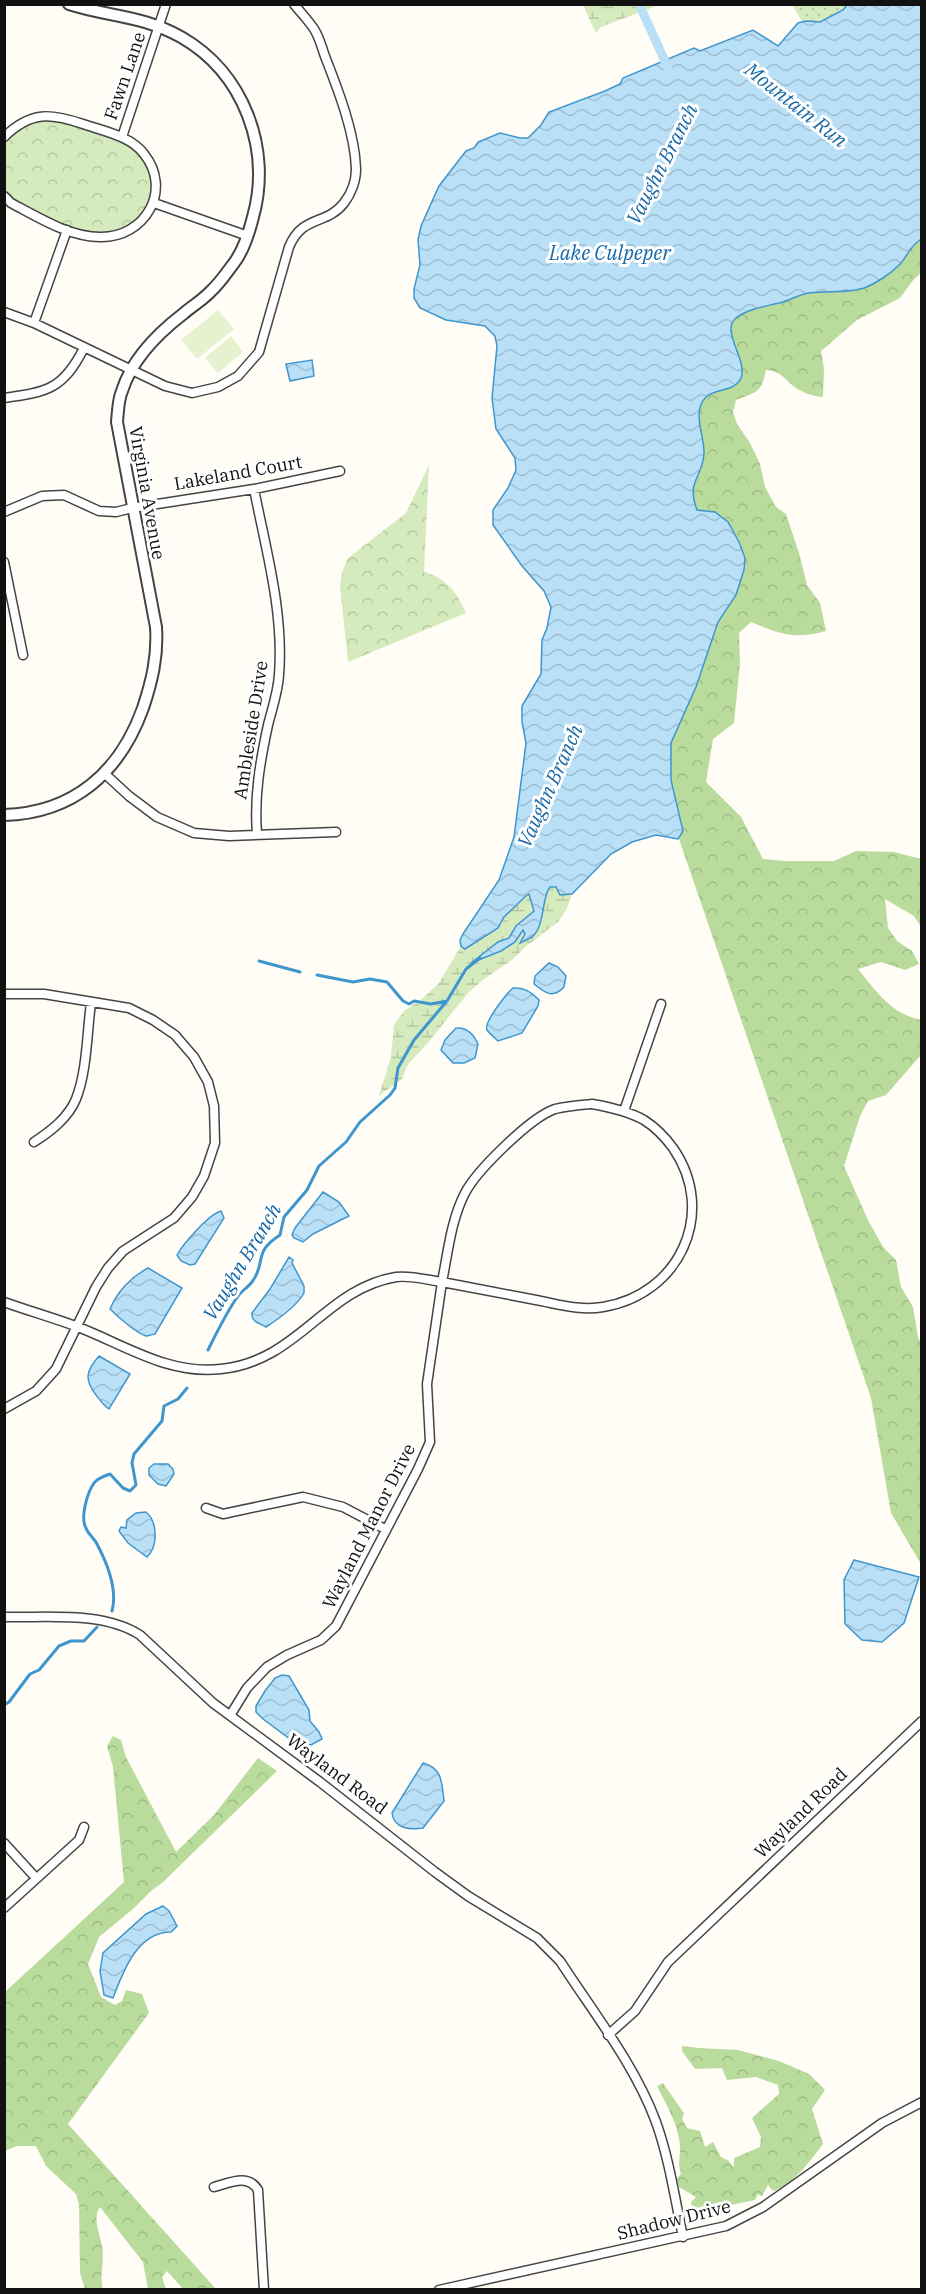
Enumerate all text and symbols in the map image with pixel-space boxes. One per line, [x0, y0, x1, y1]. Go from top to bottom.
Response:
street label: Fawn Lane [99, 29, 150, 123]
water label: Mountain Run [739, 55, 854, 154]
water label: Vaughn Branch [620, 99, 703, 229]
water label: Lake Culpeper [548, 239, 672, 266]
street label: Virginia Avenue [124, 424, 171, 561]
street label: Lakeland Court [172, 450, 304, 495]
street label: Ambleside Drive [228, 659, 273, 801]
water label: Vaughn Branch [510, 720, 589, 851]
water label: Vaughn Branch [196, 1198, 287, 1325]
street label: Wayland Manor Drive [317, 1439, 420, 1612]
street label: Wayland Road [282, 1728, 392, 1819]
street label: Wayland Road [749, 1763, 852, 1863]
street label: Shadow Drive [615, 2194, 733, 2245]

